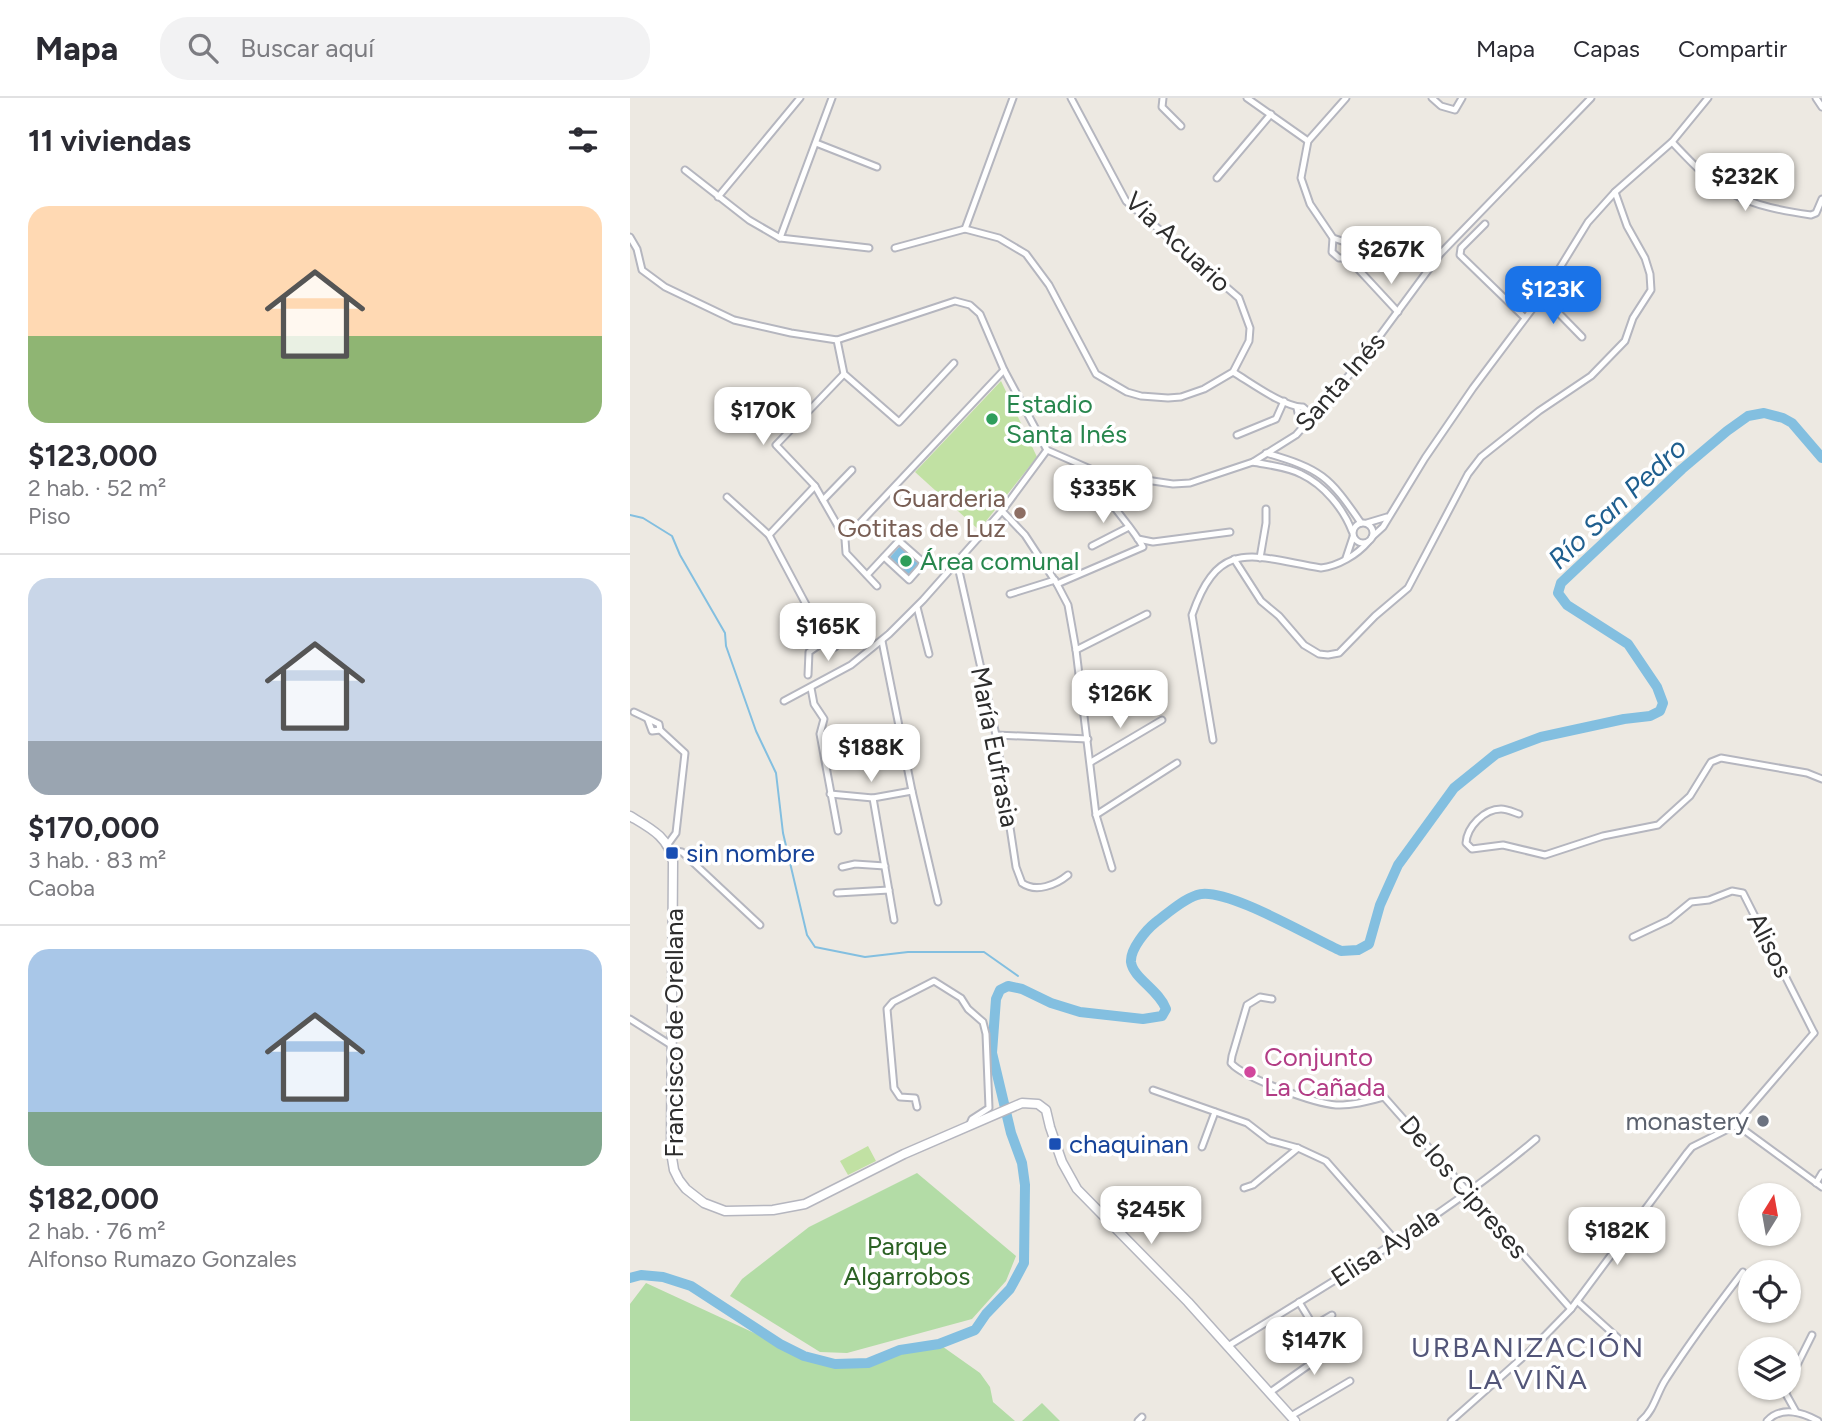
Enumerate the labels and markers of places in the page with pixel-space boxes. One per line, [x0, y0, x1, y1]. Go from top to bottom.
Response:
pin: $232K [1696, 153, 1794, 213]
pin: $267K [1342, 226, 1440, 286]
pin: $123K [1504, 266, 1602, 326]
pin: $170K [714, 388, 812, 447]
place label: Estadio Santa Inés [1006, 388, 1127, 450]
marker: Estadio Santa Inés [984, 411, 1000, 427]
pin: $335K [1054, 466, 1152, 525]
place label: Guarderia Gotitas de Luz [837, 482, 1006, 544]
marker: Guarderia Gotitas de Luz [1012, 505, 1028, 521]
place label: Área comunal [920, 545, 1080, 577]
marker: Área comunal [898, 553, 914, 569]
pin: $165K [779, 603, 877, 663]
pin: $126K [1071, 670, 1169, 730]
pin: $188K [822, 724, 920, 784]
place label: sin nombre [686, 837, 815, 869]
marker: sin nombre [664, 845, 680, 861]
place label: Conjunto La Cañada [1264, 1041, 1385, 1103]
marker: Conjunto La Cañada [1242, 1064, 1258, 1080]
place label: monastery [1625, 1105, 1749, 1137]
marker: monastery [1755, 1113, 1771, 1129]
place label: chaquinan [1069, 1128, 1189, 1160]
marker: chaquinan [1047, 1136, 1063, 1152]
pin: $245K [1102, 1186, 1200, 1246]
pin: $182K [1568, 1208, 1666, 1267]
pin: $147K [1265, 1318, 1363, 1377]

